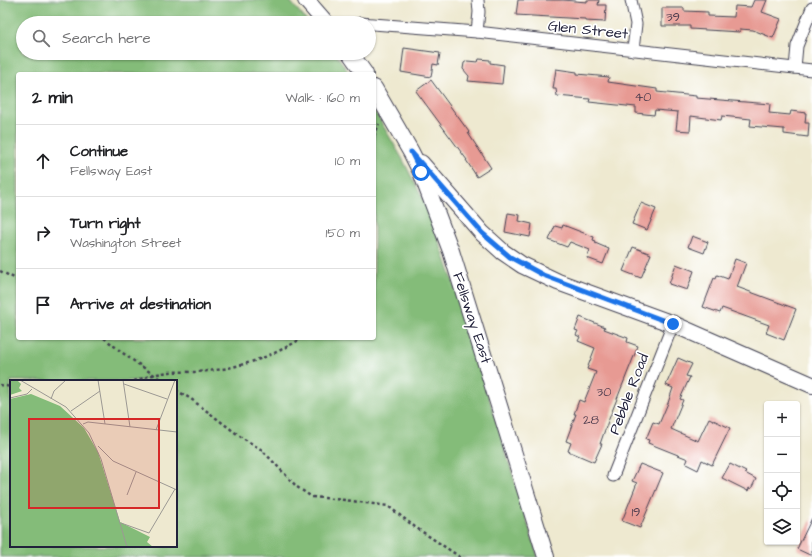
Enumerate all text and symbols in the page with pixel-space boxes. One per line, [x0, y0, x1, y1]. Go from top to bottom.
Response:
house number: 39 [666, 8, 680, 26]
street label: Glen Street [547, 15, 629, 45]
search box [16, 16, 376, 60]
icon: search [30, 27, 52, 49]
text: Search here [62, 28, 151, 49]
text: 2 min [32, 86, 73, 110]
house number: 40 [634, 88, 652, 106]
text: Walk · 160 m [286, 89, 360, 107]
text: Continue [70, 141, 128, 162]
icon: ahead [32, 150, 54, 172]
text: 10 m [335, 152, 360, 170]
text: Fellsway East [70, 162, 152, 180]
route start [412, 163, 430, 181]
text: Turn right [70, 213, 141, 234]
icon: right [32, 222, 54, 244]
text: 150 m [326, 224, 360, 242]
text: Washington Street [70, 234, 181, 252]
street label: Fellsway East [446, 270, 497, 367]
icon: arrive [32, 294, 54, 316]
text: Arrive at destination [70, 294, 211, 315]
route end [664, 315, 682, 333]
street label: Pebble Road [604, 350, 654, 438]
inset map [10, 380, 177, 547]
house number: 30 [597, 383, 611, 401]
map controls [764, 401, 800, 545]
button: + [764, 401, 800, 437]
house number: 28 [583, 411, 600, 429]
button: − [764, 437, 800, 473]
button: locate [764, 473, 800, 509]
house number: 19 [631, 503, 641, 521]
button: layers [764, 509, 800, 545]

